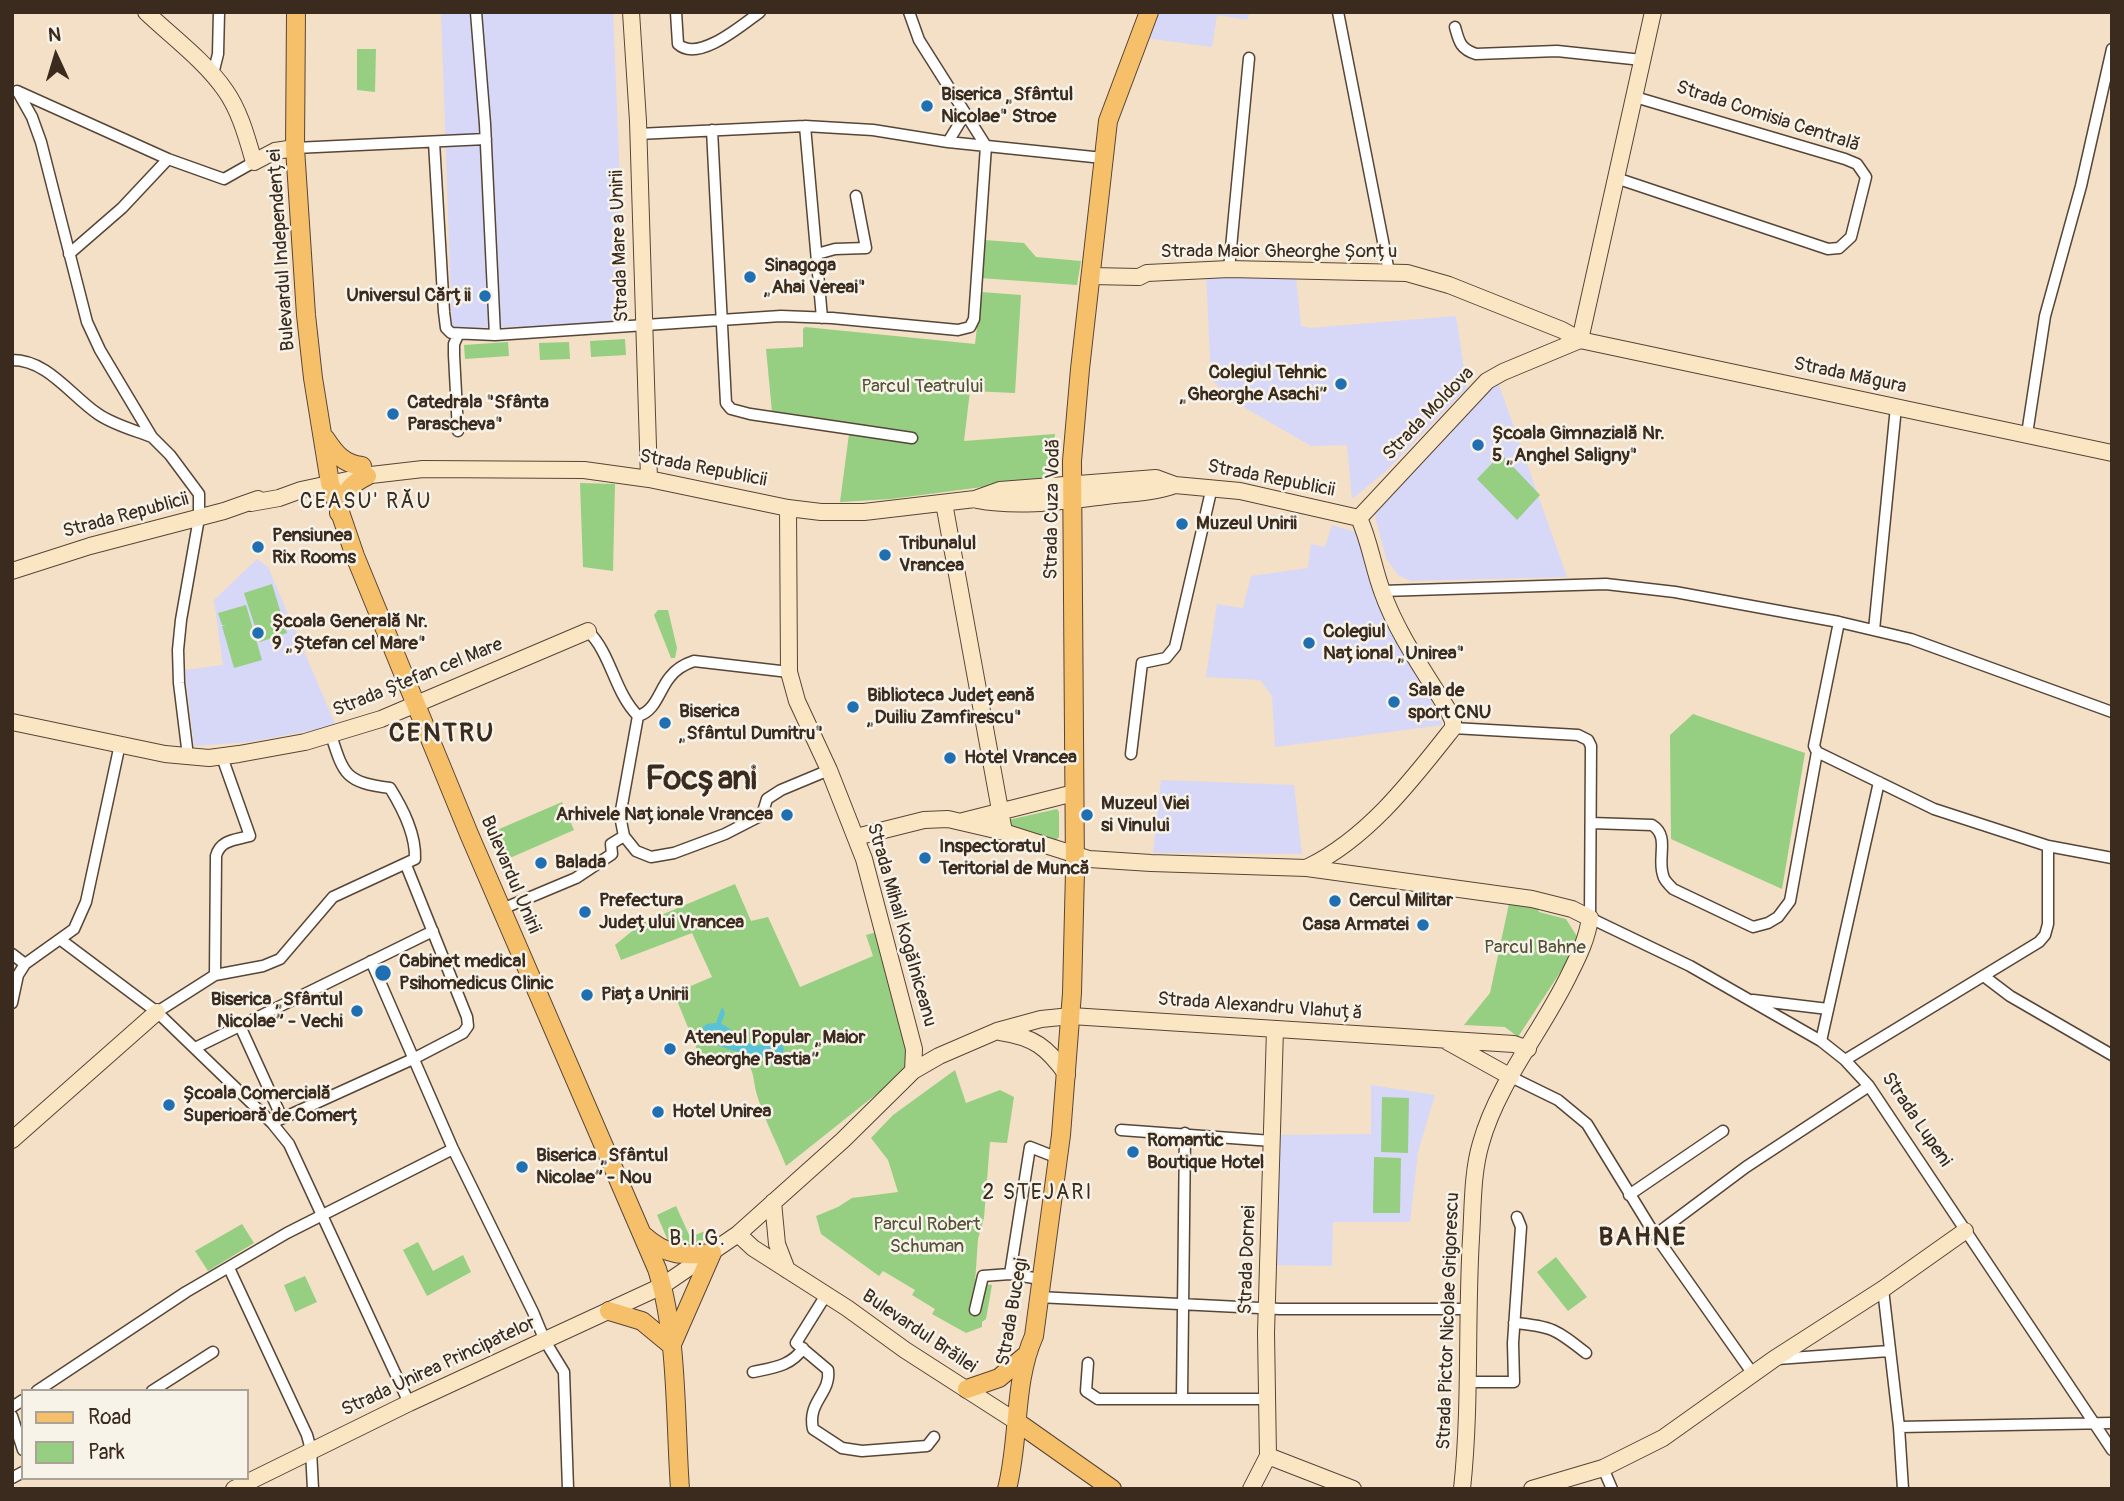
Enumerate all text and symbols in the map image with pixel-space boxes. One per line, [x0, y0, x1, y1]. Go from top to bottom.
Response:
north arrow [21, 21, 91, 91]
text: N [47, 23, 62, 47]
street label: Strada Comisia Centrală [1673, 77, 1863, 157]
place label: Biserica „Sfântul Nicolae" Stroe [941, 84, 1073, 128]
marker: Biserica „Sfântul Nicolae" Stroe [919, 98, 935, 114]
street label: Bulevardul Independenței [264, 148, 300, 352]
street label: Strada Mare a Unirii [606, 170, 634, 322]
street label: Strada Maior Gheorghe Șonțu [1161, 241, 1397, 263]
place label: Sinagoga „Ahai Vereai" [764, 255, 866, 299]
marker: Sinagoga „Ahai Vereai" [742, 269, 758, 285]
place label: Universul Cărții [346, 285, 471, 307]
marker: Universul Cărții [477, 288, 493, 304]
street label: Strada Măgura [1791, 353, 1909, 399]
place label: Colegiul Tehnic „Gheorghe Asachi” [1180, 362, 1327, 406]
street label: Strada Moldova [1379, 362, 1479, 466]
park label: Parcul Teatrului [861, 376, 983, 398]
marker: Colegiul Tehnic „Gheorghe Asachi” [1333, 376, 1349, 392]
place label: Catedrala "Sfânta Parascheva" [407, 392, 549, 436]
marker: Catedrala "Sfânta Parascheva" [385, 406, 401, 422]
place label: Școala Gimnazială Nr. 5 „Anghel Saligny" [1492, 423, 1665, 467]
marker: Școala Gimnazială Nr. 5 „Anghel Saligny" [1470, 437, 1486, 453]
street label: Strada Cuza Vodă [1040, 438, 1066, 580]
street label: Strada Republicii [637, 445, 769, 493]
street label: Strada Republicii [1205, 455, 1337, 503]
street label: Strada Republicii [61, 488, 191, 544]
district label: CEASU' RĂU [301, 490, 431, 516]
place label: Muzeul Unirii [1196, 513, 1297, 535]
marker: Muzeul Unirii [1174, 516, 1190, 532]
place label: Pensiunea Rix Rooms [272, 525, 356, 569]
place label: Tribunalul Vrancea [899, 533, 976, 577]
marker: Pensiunea Rix Rooms [250, 539, 266, 555]
marker: Tribunalul Vrancea [877, 547, 893, 563]
place label: Școala Generală Nr. 9 „Ștefan cel Mare" [272, 611, 428, 655]
place label: Colegiul Național „Unirea" [1323, 621, 1464, 665]
marker: Școala Generală Nr. 9 „Ștefan cel Mare" [250, 625, 266, 641]
street label: Strada Ștefan cel Mare [330, 634, 506, 722]
marker: Colegiul Național „Unirea" [1301, 635, 1317, 651]
place label: Sala de sport CNU [1408, 680, 1491, 724]
place label: Biblioteca Județeană „Duiliu Zamfirescu" [867, 685, 1035, 729]
marker: Sala de sport CNU [1386, 694, 1402, 710]
marker: Biblioteca Județeană „Duiliu Zamfirescu" [845, 699, 861, 715]
place label: Biserica „Sfântul Dumitru" [679, 701, 823, 745]
marker: Biserica „Sfântul Dumitru" [657, 715, 673, 731]
district label: CENTRU [390, 718, 494, 750]
place label: Hotel Vrancea [964, 747, 1077, 769]
marker: Hotel Vrancea [942, 750, 958, 766]
district label: Focșani [645, 761, 757, 801]
place label: Muzeul Viei si Vinului [1101, 793, 1189, 837]
place label: Arhivele Naționale Vrancea [556, 804, 773, 826]
marker: Arhivele Naționale Vrancea [779, 807, 795, 823]
marker: Muzeul Viei si Vinului [1079, 807, 1095, 823]
street label: Bulevardul Unirii [475, 813, 545, 937]
street label: Strada Mihail Kogălniceanu [861, 821, 941, 1029]
place label: Inspectoratul Teritorial de Muncă [939, 836, 1090, 880]
marker: Inspectoratul Teritorial de Muncă [917, 850, 933, 866]
place label: Balada [555, 852, 606, 874]
marker: Balada [533, 855, 549, 871]
place label: Prefectura Județului Vrancea [599, 890, 744, 934]
place label: Cercul Militar [1349, 890, 1453, 912]
marker: Cercul Militar [1327, 893, 1343, 909]
marker: Prefectura Județului Vrancea [577, 904, 593, 920]
place label: Casa Armatei [1302, 914, 1409, 936]
marker: Casa Armatei [1415, 917, 1431, 933]
park label: Parcul Bahne [1484, 937, 1586, 959]
place label: Cabinet medical Psihomedicus Clinic [399, 951, 554, 995]
marker: Cabinet medical Psihomedicus Clinic [373, 963, 393, 983]
place label: Piața Unirii [601, 984, 688, 1006]
marker: Piața Unirii [579, 987, 595, 1003]
street label: Strada Alexandru Vlahuță [1157, 988, 1363, 1026]
place label: Biserica „Sfântul Nicolae” - Vechi [211, 989, 343, 1033]
marker: Biserica „Sfântul Nicolae” - Vechi [349, 1003, 365, 1019]
place label: Ateneul Popular „Maior Gheorghe Pastia” [684, 1027, 865, 1071]
marker: Ateneul Popular „Maior Gheorghe Pastia” [662, 1041, 678, 1057]
street label: Strada Lupeni [1876, 1068, 1956, 1172]
place label: Școala Comercială Superioară de Comerț [183, 1083, 361, 1127]
marker: Școala Comercială Superioară de Comerț [161, 1097, 177, 1113]
place label: Hotel Unirea [672, 1101, 771, 1123]
marker: Hotel Unirea [650, 1104, 666, 1120]
place label: Romantic Boutique Hotel [1147, 1130, 1264, 1174]
marker: Romantic Boutique Hotel [1125, 1144, 1141, 1160]
place label: Biserica „Sfântul Nicolae” - Nou [536, 1145, 668, 1189]
marker: Biserica „Sfântul Nicolae” - Nou [514, 1159, 530, 1175]
district label: 2 STEJARI [984, 1181, 1092, 1207]
street label: Strada Pictor Nicolae Grigorescu [1433, 1192, 1465, 1450]
street label: Strada Dornei [1235, 1205, 1261, 1315]
park label: Parcul Robert Schuman [873, 1214, 981, 1258]
district label: BAHNE [1599, 1222, 1687, 1254]
district label: B.I.G. [670, 1227, 726, 1253]
street label: Strada Bucegi [992, 1256, 1034, 1368]
street label: Bulevardul Brăilei [857, 1285, 981, 1379]
street label: Strada Unirea Principatelor [338, 1312, 540, 1422]
legend [21, 1389, 248, 1480]
text: Road [88, 1404, 132, 1431]
text: Park [88, 1439, 125, 1466]

